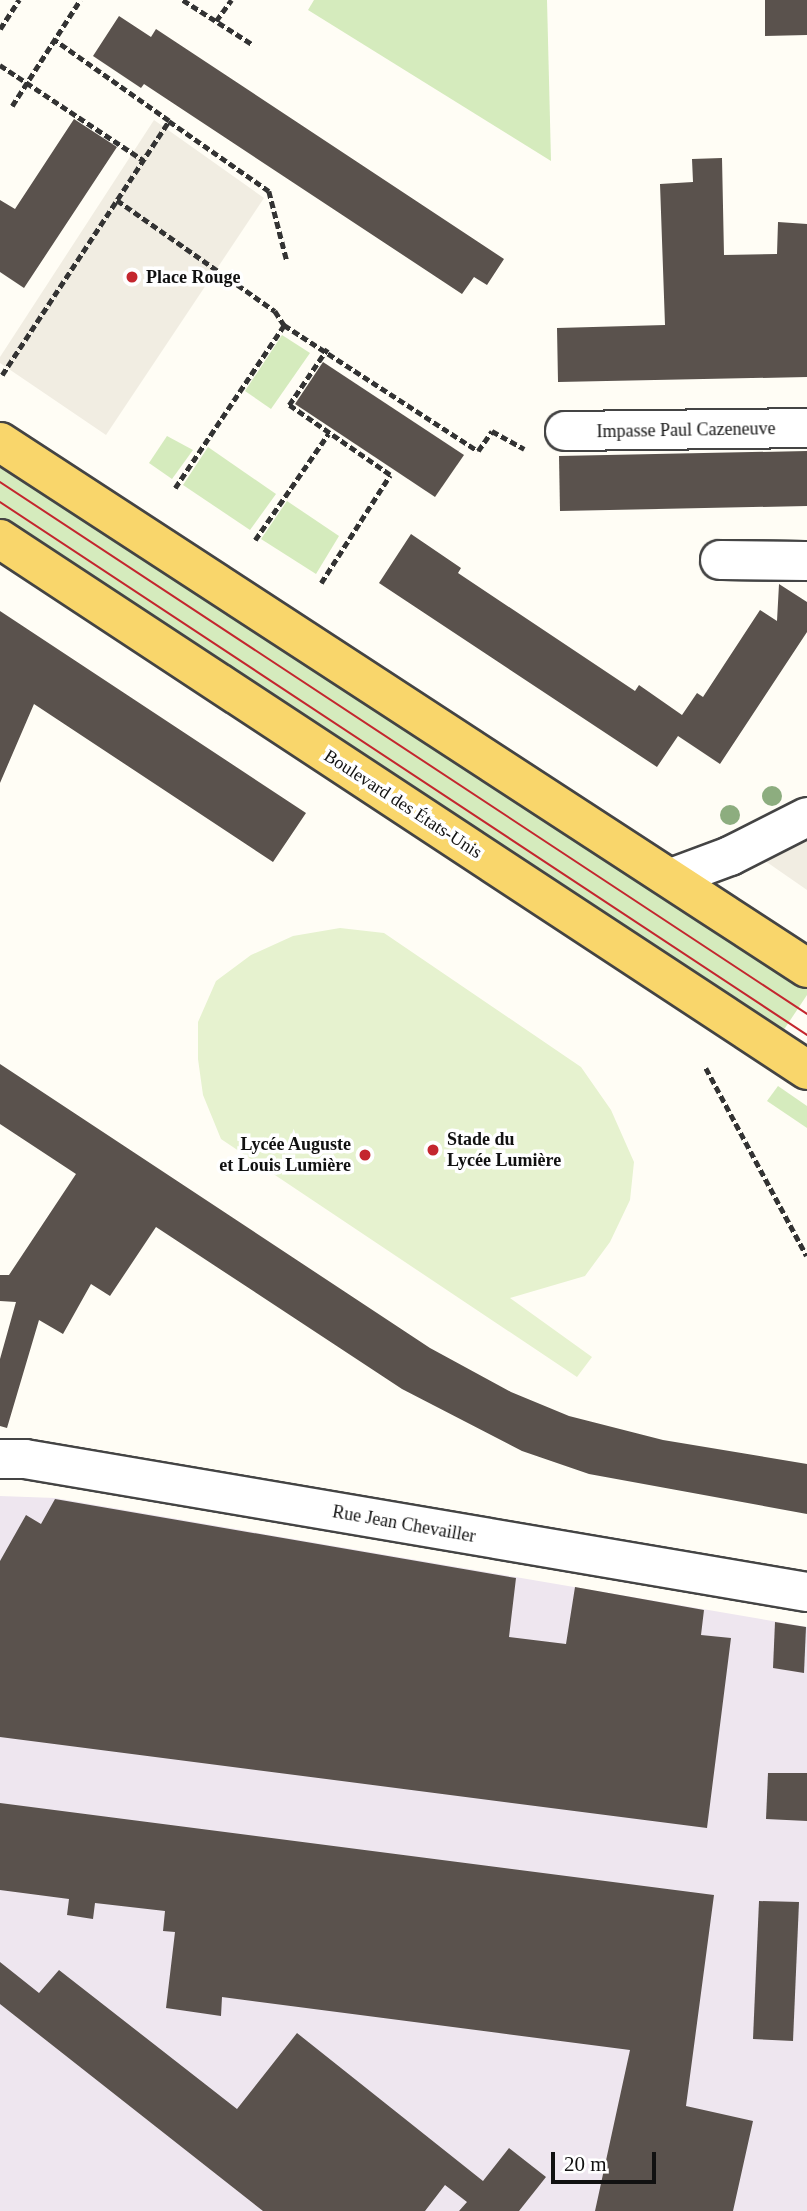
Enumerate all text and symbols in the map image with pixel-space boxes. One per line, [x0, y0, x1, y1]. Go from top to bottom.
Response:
place label: Place Rouge [146, 266, 240, 288]
marker: Place Rouge [124, 269, 140, 285]
street label: Impasse Paul Cazeneuve [596, 418, 776, 442]
street label: Boulevard des États-Unis [320, 745, 486, 863]
place label: Stade du Lycée Lumière [447, 1129, 561, 1172]
place label: Lycée Auguste et Louis Lumière [219, 1134, 351, 1176]
marker: Stade du Lycée Lumière [425, 1142, 441, 1158]
marker: Lycée Auguste et Louis Lumière [357, 1147, 373, 1163]
street label: Rue Jean Chevailler [331, 1501, 477, 1547]
scale bar [555, 2138, 660, 2182]
text: 20 m [564, 2152, 607, 2176]

